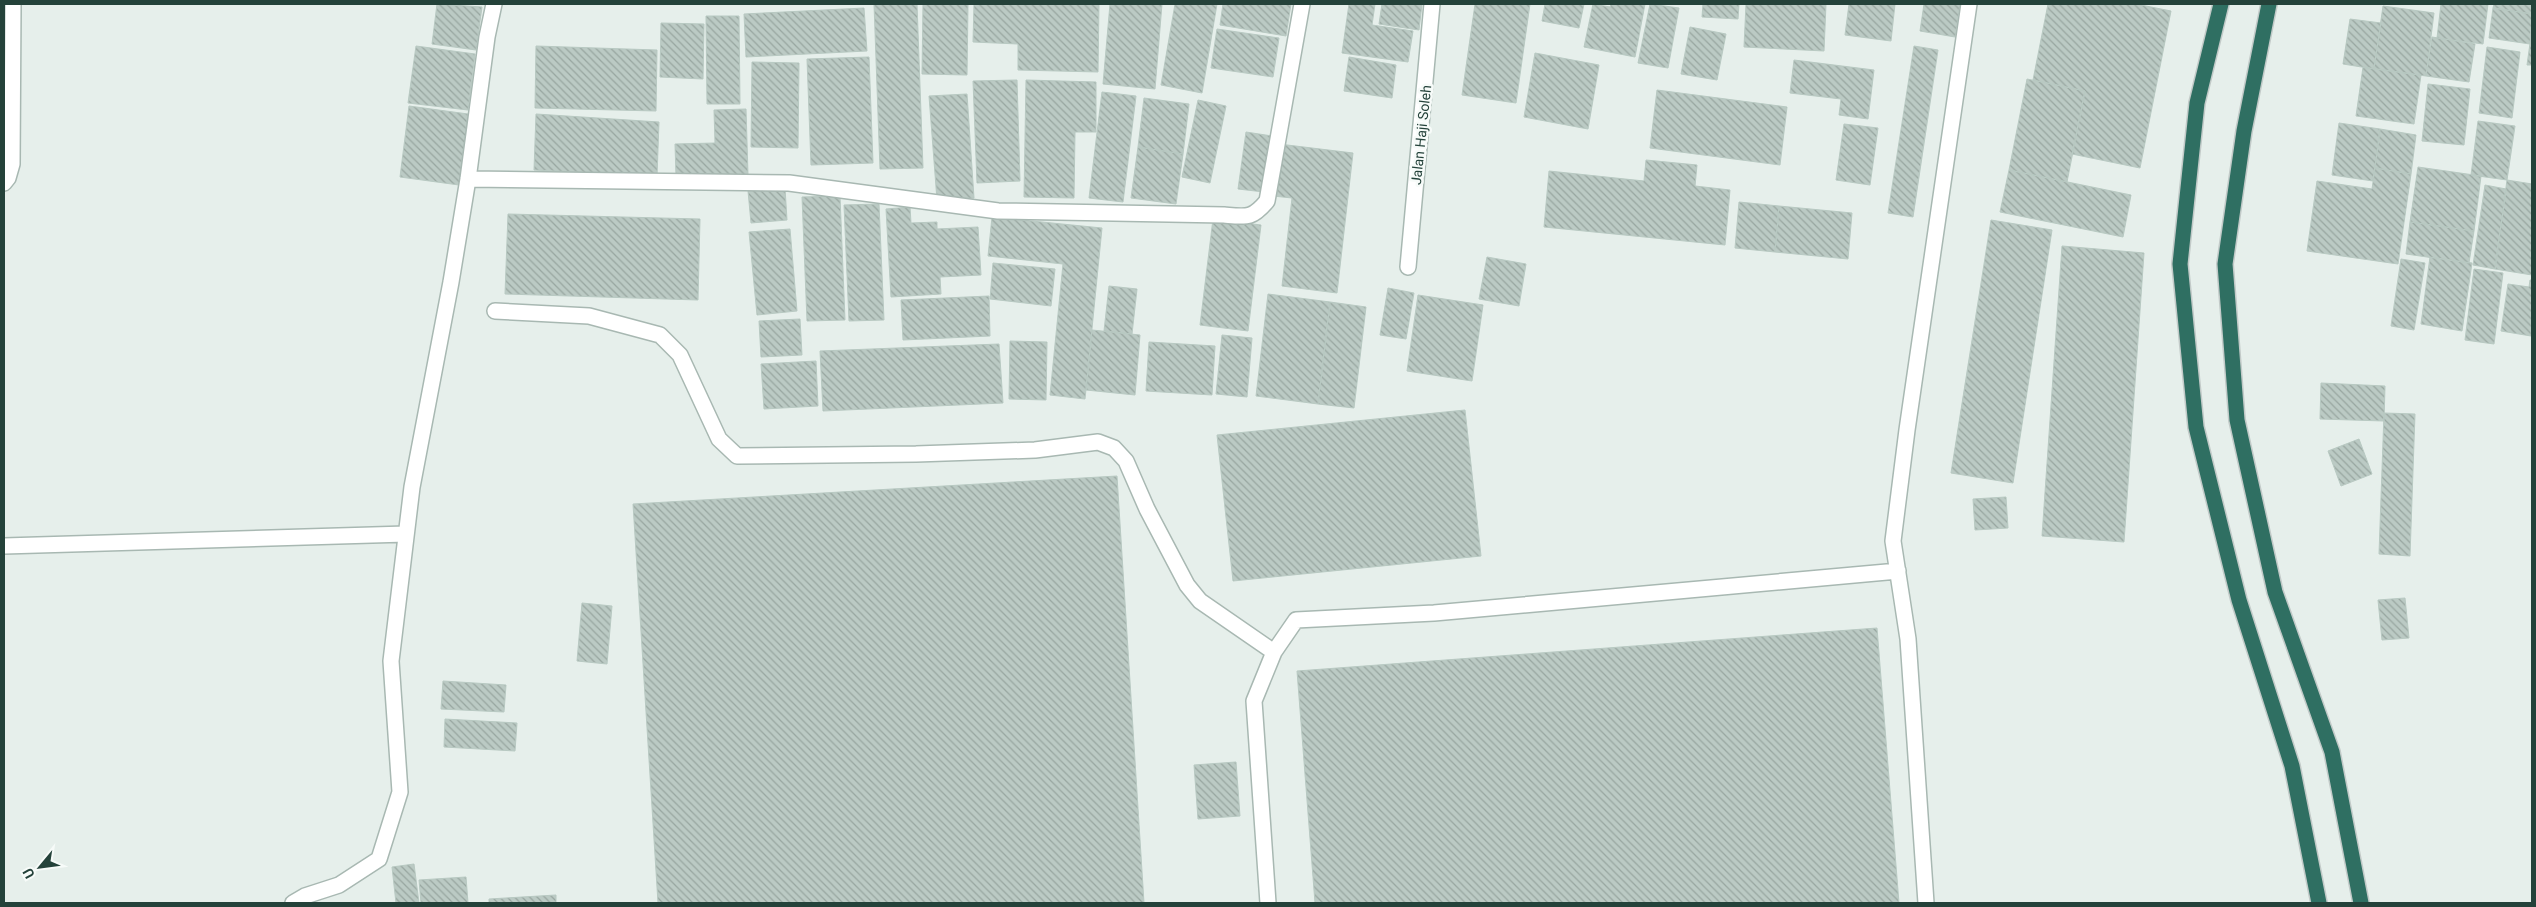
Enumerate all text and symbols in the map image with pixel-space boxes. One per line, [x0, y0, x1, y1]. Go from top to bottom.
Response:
street label: Jalan Haji Soleh [1408, 84, 1434, 186]
north arrow [15, 842, 65, 892]
text: U [19, 865, 38, 881]

